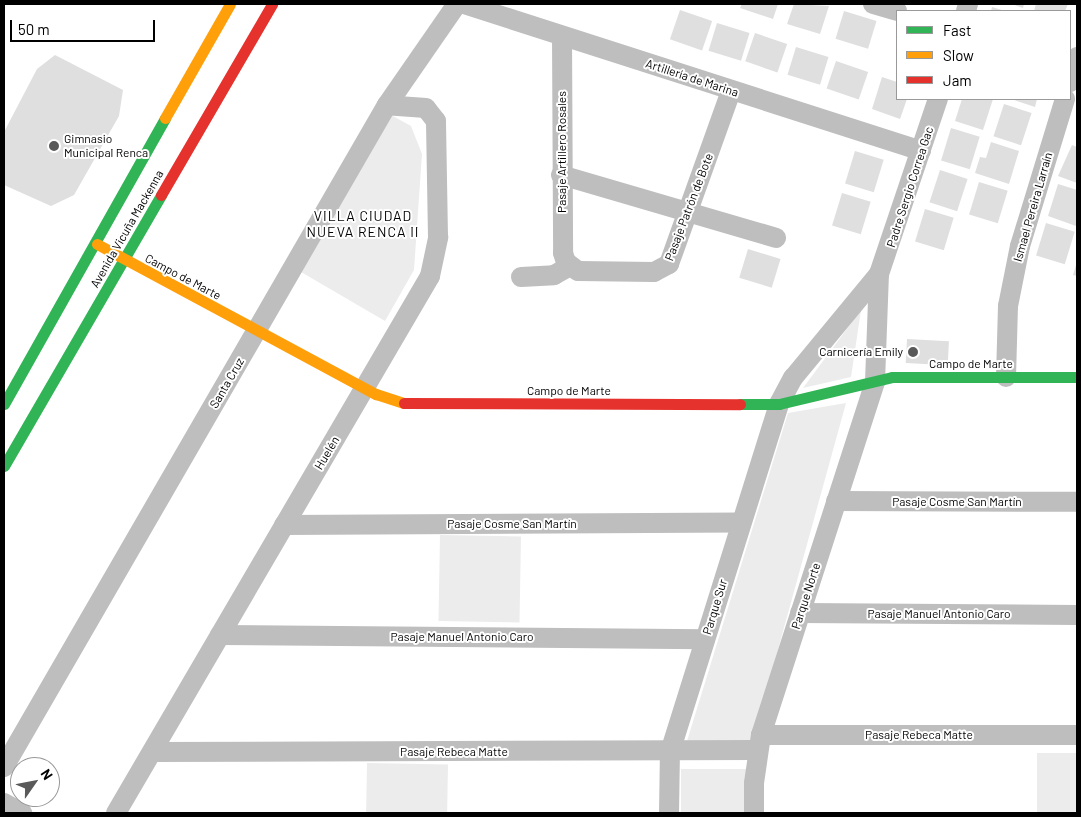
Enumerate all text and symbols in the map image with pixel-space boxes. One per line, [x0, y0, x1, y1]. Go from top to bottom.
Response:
scale bar [12, 10, 158, 42]
legend [896, 10, 1071, 100]
text: 50 m [18, 20, 50, 38]
text: Fast [943, 21, 971, 39]
text: Slow [943, 46, 974, 64]
street label: Artillería de Marina [644, 56, 740, 100]
text: Jam [943, 71, 972, 89]
street label: Pasaje Artillero Rosales [555, 91, 569, 213]
street label: Padre Sergio Correa Gac [884, 125, 936, 249]
place label: Gimnasio Municipal Renca [64, 132, 148, 160]
marker: Gimnasio Municipal Renca [48, 140, 60, 152]
street label: Pasaje Patrón de Bote [662, 151, 716, 263]
street label: Ismael Pereira Larraín [1010, 151, 1056, 263]
street label: Avenida Vicuña Mackenna [87, 168, 167, 290]
district label: VILLA CIUDAD NUEVA RENCA II [305, 208, 421, 240]
street label: Campo de Marte [143, 251, 223, 303]
place label: Carnicería Emily [819, 345, 903, 359]
marker: Carnicería Emily [907, 346, 919, 358]
street label: Santa Cruz [207, 355, 247, 411]
street label: Campo de Marte [929, 357, 1013, 371]
street label: Campo de Marte [527, 384, 611, 398]
street label: Huelén [311, 434, 343, 472]
street label: Pasaje Cosme San Martín [892, 495, 1022, 509]
street label: Pasaje Cosme San Martín [447, 517, 577, 531]
street label: Parque Norte [788, 561, 824, 631]
street label: Parque Sur [700, 578, 730, 636]
street label: Pasaje Manuel Antonio Caro [867, 607, 1011, 621]
street label: Pasaje Manuel Antonio Caro [390, 630, 534, 644]
street label: Pasaje Rebeca Matte [865, 728, 973, 742]
street label: Pasaje Rebeca Matte [400, 745, 508, 759]
north arrow [10, 757, 60, 807]
text: N [37, 766, 57, 783]

